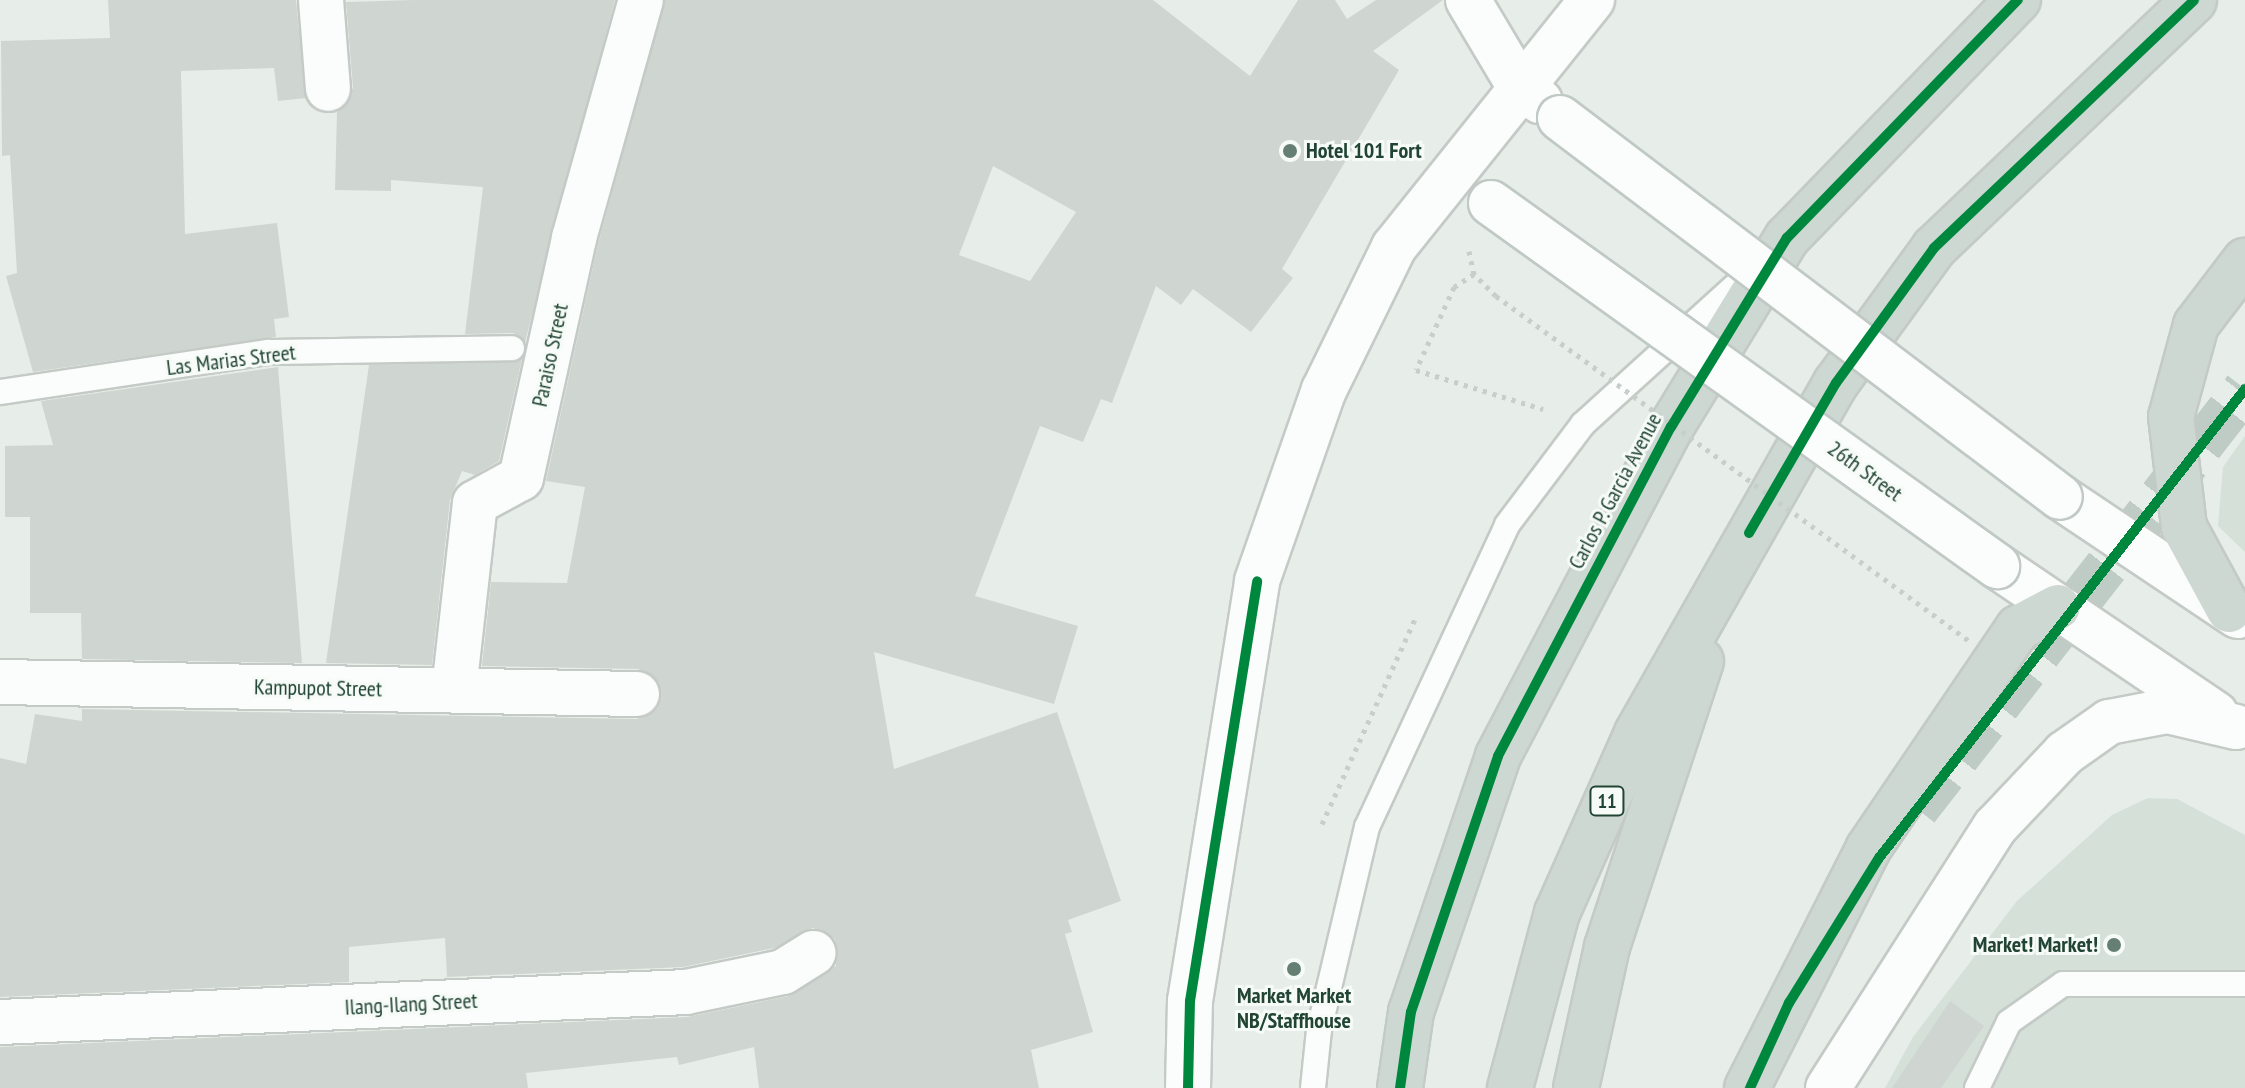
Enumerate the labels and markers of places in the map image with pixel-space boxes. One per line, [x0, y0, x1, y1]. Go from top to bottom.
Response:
place label: Hotel 101 Fort [1306, 138, 1422, 164]
marker: Hotel 101 Fort [1281, 142, 1299, 160]
place label: Market! Market! [1973, 932, 2098, 958]
marker: Market! Market! [2105, 936, 2123, 954]
marker: Market Market NB/Staffhouse [1285, 960, 1303, 978]
place label: Market Market NB/Staffhouse [1237, 982, 1351, 1034]

